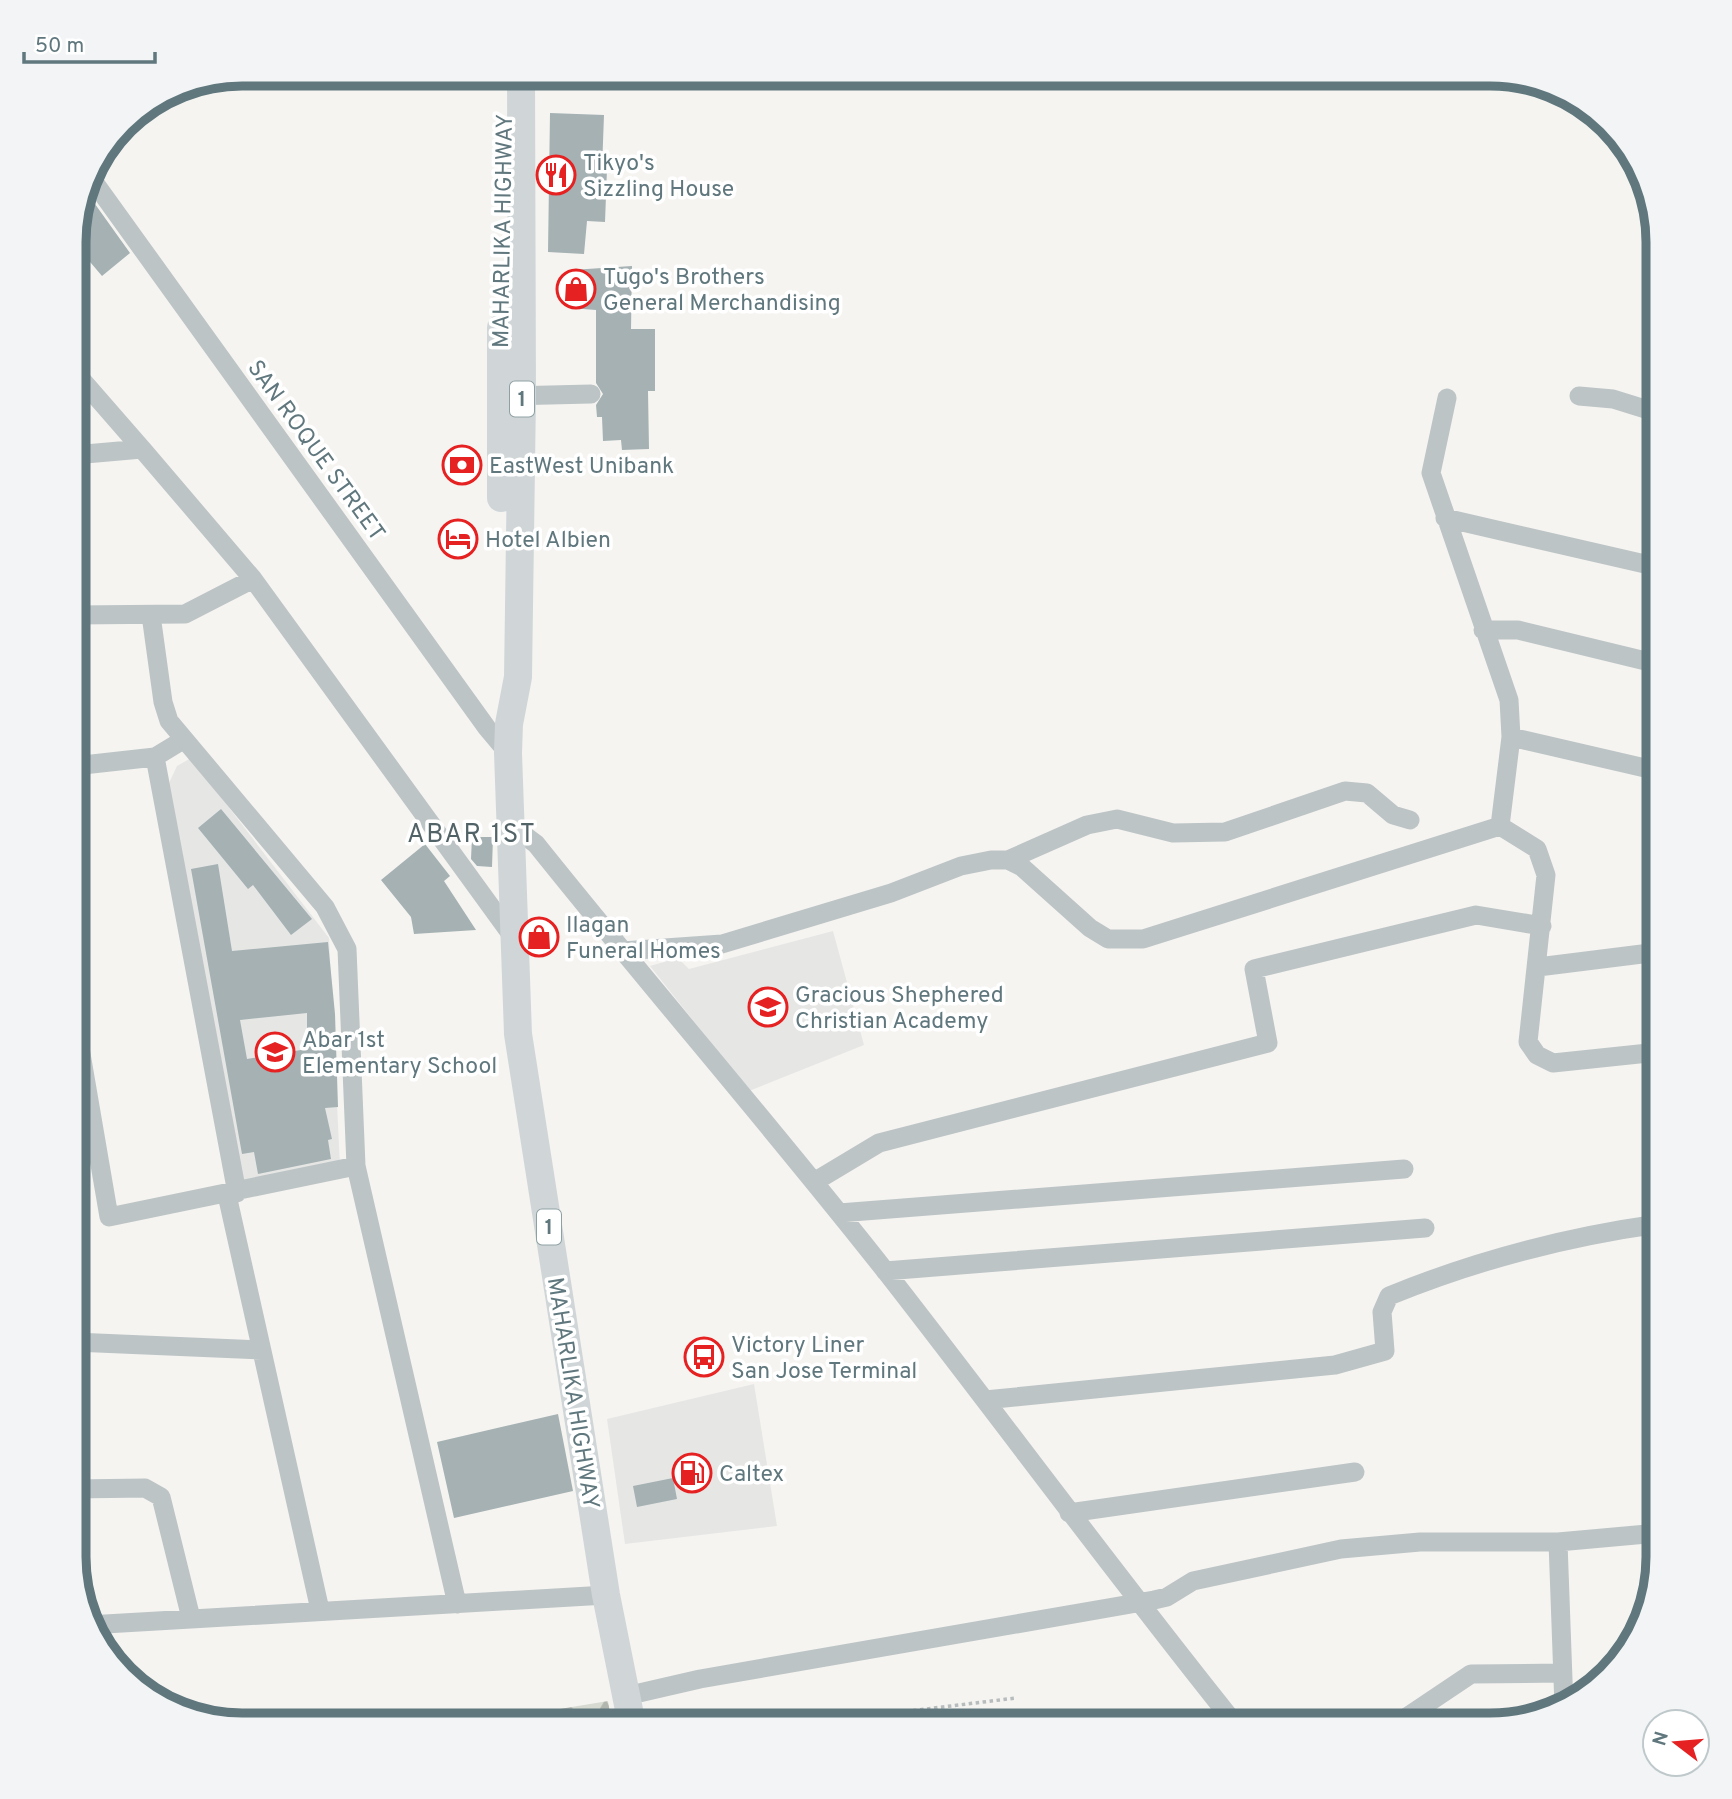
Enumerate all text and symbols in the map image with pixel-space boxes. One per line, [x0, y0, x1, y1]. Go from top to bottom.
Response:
scale bar [24, 21, 156, 65]
text: 50 m [35, 33, 84, 60]
street label: MAHARLIKA HIGHWAY [488, 114, 521, 349]
place label: Tikyo's Sizzling House [583, 150, 734, 205]
restaurant icon: Tikyo's Sizzling House [535, 154, 577, 196]
place label: Tugo's Brothers General Merchandising [603, 264, 841, 319]
shop icon: Tugo's Brothers General Merchandising [555, 268, 597, 310]
street label: SAN ROQUE STREET [240, 355, 390, 548]
road number: 1 [510, 382, 534, 416]
bank icon: EastWest Unibank [441, 444, 483, 486]
place label: EastWest Unibank [489, 453, 674, 482]
hotel icon: Hotel Albien [437, 518, 479, 560]
place label: Hotel Albien [485, 527, 611, 556]
district label: ABAR 1ST [407, 819, 537, 852]
place label: Ilagan Funeral Homes [566, 912, 721, 967]
shop icon: Ilagan Funeral Homes [518, 916, 560, 958]
place label: Gracious Shephered Christian Academy [795, 982, 1004, 1037]
school or university icon: Gracious Shephered Christian Academy [747, 986, 789, 1028]
place label: Abar 1st Elementary School [302, 1027, 497, 1082]
school or university icon: Abar 1st Elementary School [254, 1031, 296, 1073]
road number: 1 [537, 1210, 561, 1244]
street label: MAHARLIKA HIGHWAY [539, 1275, 604, 1511]
place label: Victory Liner San Jose Terminal [731, 1332, 917, 1387]
bus stop icon: Victory Liner San Jose Terminal [683, 1336, 725, 1378]
fuel station icon: Caltex [671, 1452, 713, 1494]
place label: Caltex [719, 1461, 784, 1490]
north arrow [1641, 1708, 1711, 1778]
text: N [1648, 1729, 1675, 1749]

